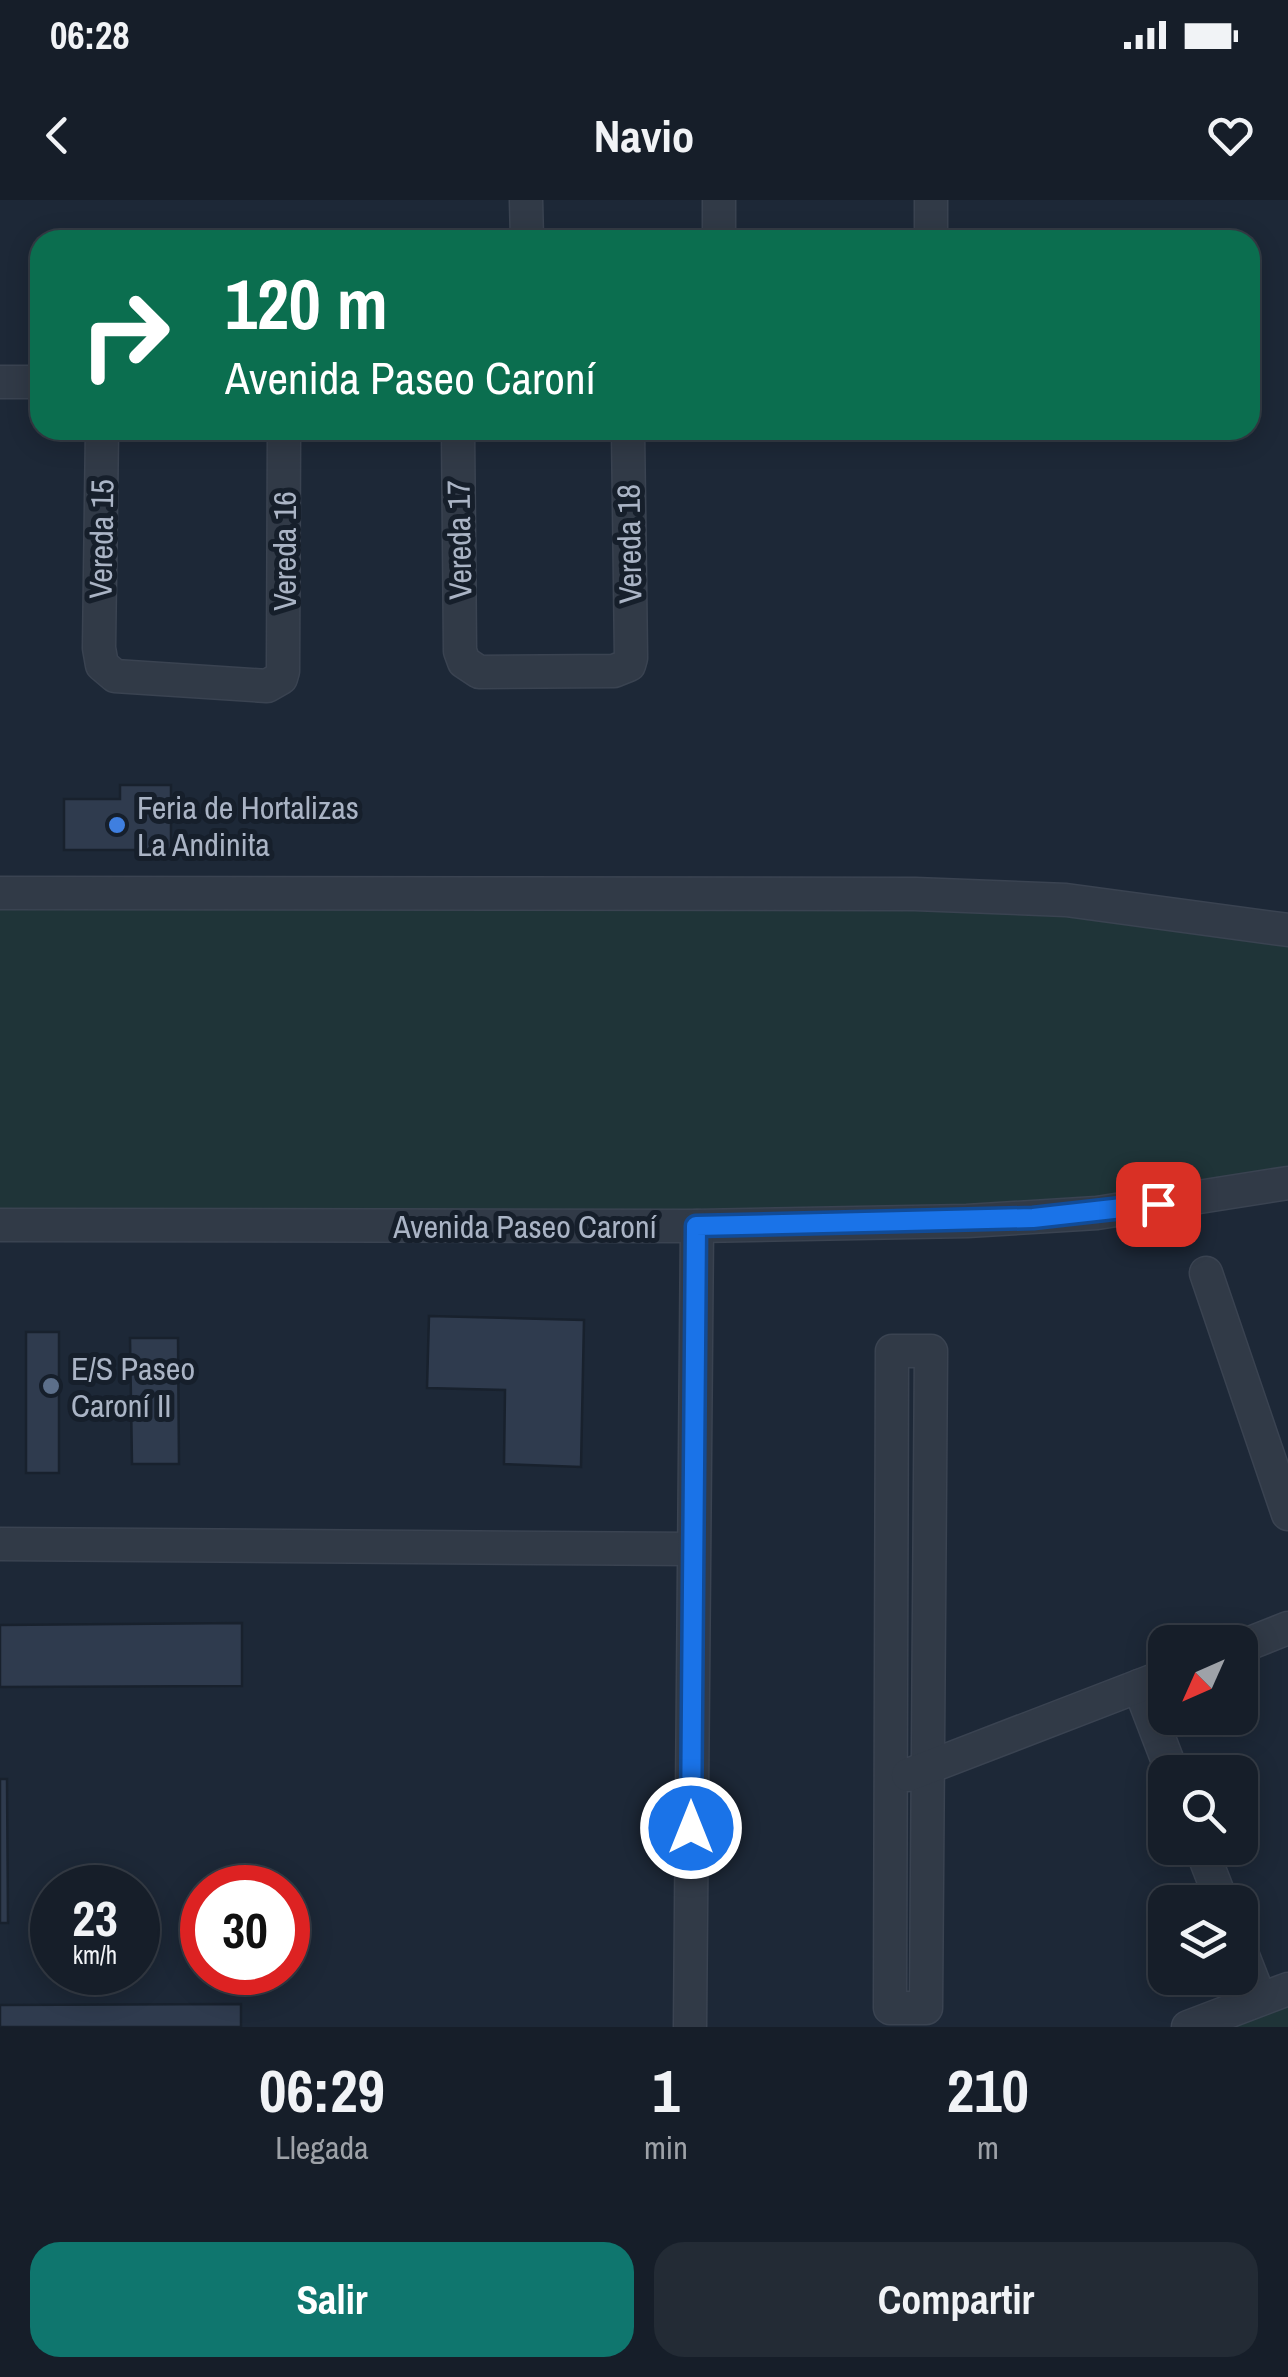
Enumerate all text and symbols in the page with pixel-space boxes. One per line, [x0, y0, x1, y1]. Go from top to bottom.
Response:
text: 06:28 [50, 10, 130, 61]
text: Navio [594, 105, 694, 166]
icon: back [30, 108, 85, 163]
icon: heart [1203, 108, 1258, 163]
text: 120 m [225, 257, 388, 351]
icon: right [60, 270, 190, 400]
text: Avenida Paseo Caroní [225, 347, 596, 408]
street label: Vereda 15 [78, 479, 124, 599]
street label: Vereda 17 [436, 480, 482, 600]
street label: Vereda 18 [606, 484, 652, 604]
street label: Vereda 16 [263, 491, 306, 611]
place label: Feria de Hortalizas La Andinita [137, 786, 359, 866]
marker: Feria de Hortalizas La Andinita [106, 814, 128, 836]
pin [1116, 1162, 1201, 1247]
icon: arrive [1131, 1177, 1186, 1232]
street label: Avenida Paseo Caroní [392, 1205, 657, 1248]
place label: E/S Paseo Caroní II [71, 1347, 195, 1427]
marker: E/S Paseo Caroní II [40, 1375, 62, 1397]
north arrow [1148, 1625, 1258, 1735]
map controls [1148, 1625, 1258, 1995]
button: search [1148, 1755, 1258, 1865]
position arrow [639, 1776, 743, 1880]
speed limit sign: 30 [180, 1865, 310, 1995]
text: 23 [72, 1884, 118, 1952]
button: layers [1148, 1885, 1258, 1995]
text: km/h [73, 1938, 117, 1972]
text: 06:29 [259, 2050, 385, 2131]
text: 1 [652, 2050, 680, 2131]
text: 210 [947, 2050, 1029, 2131]
text: Llegada [275, 2126, 369, 2169]
text: min [644, 2126, 688, 2169]
text: m [977, 2126, 999, 2169]
button: Salir [30, 2242, 634, 2357]
button: Compartir [654, 2242, 1258, 2357]

